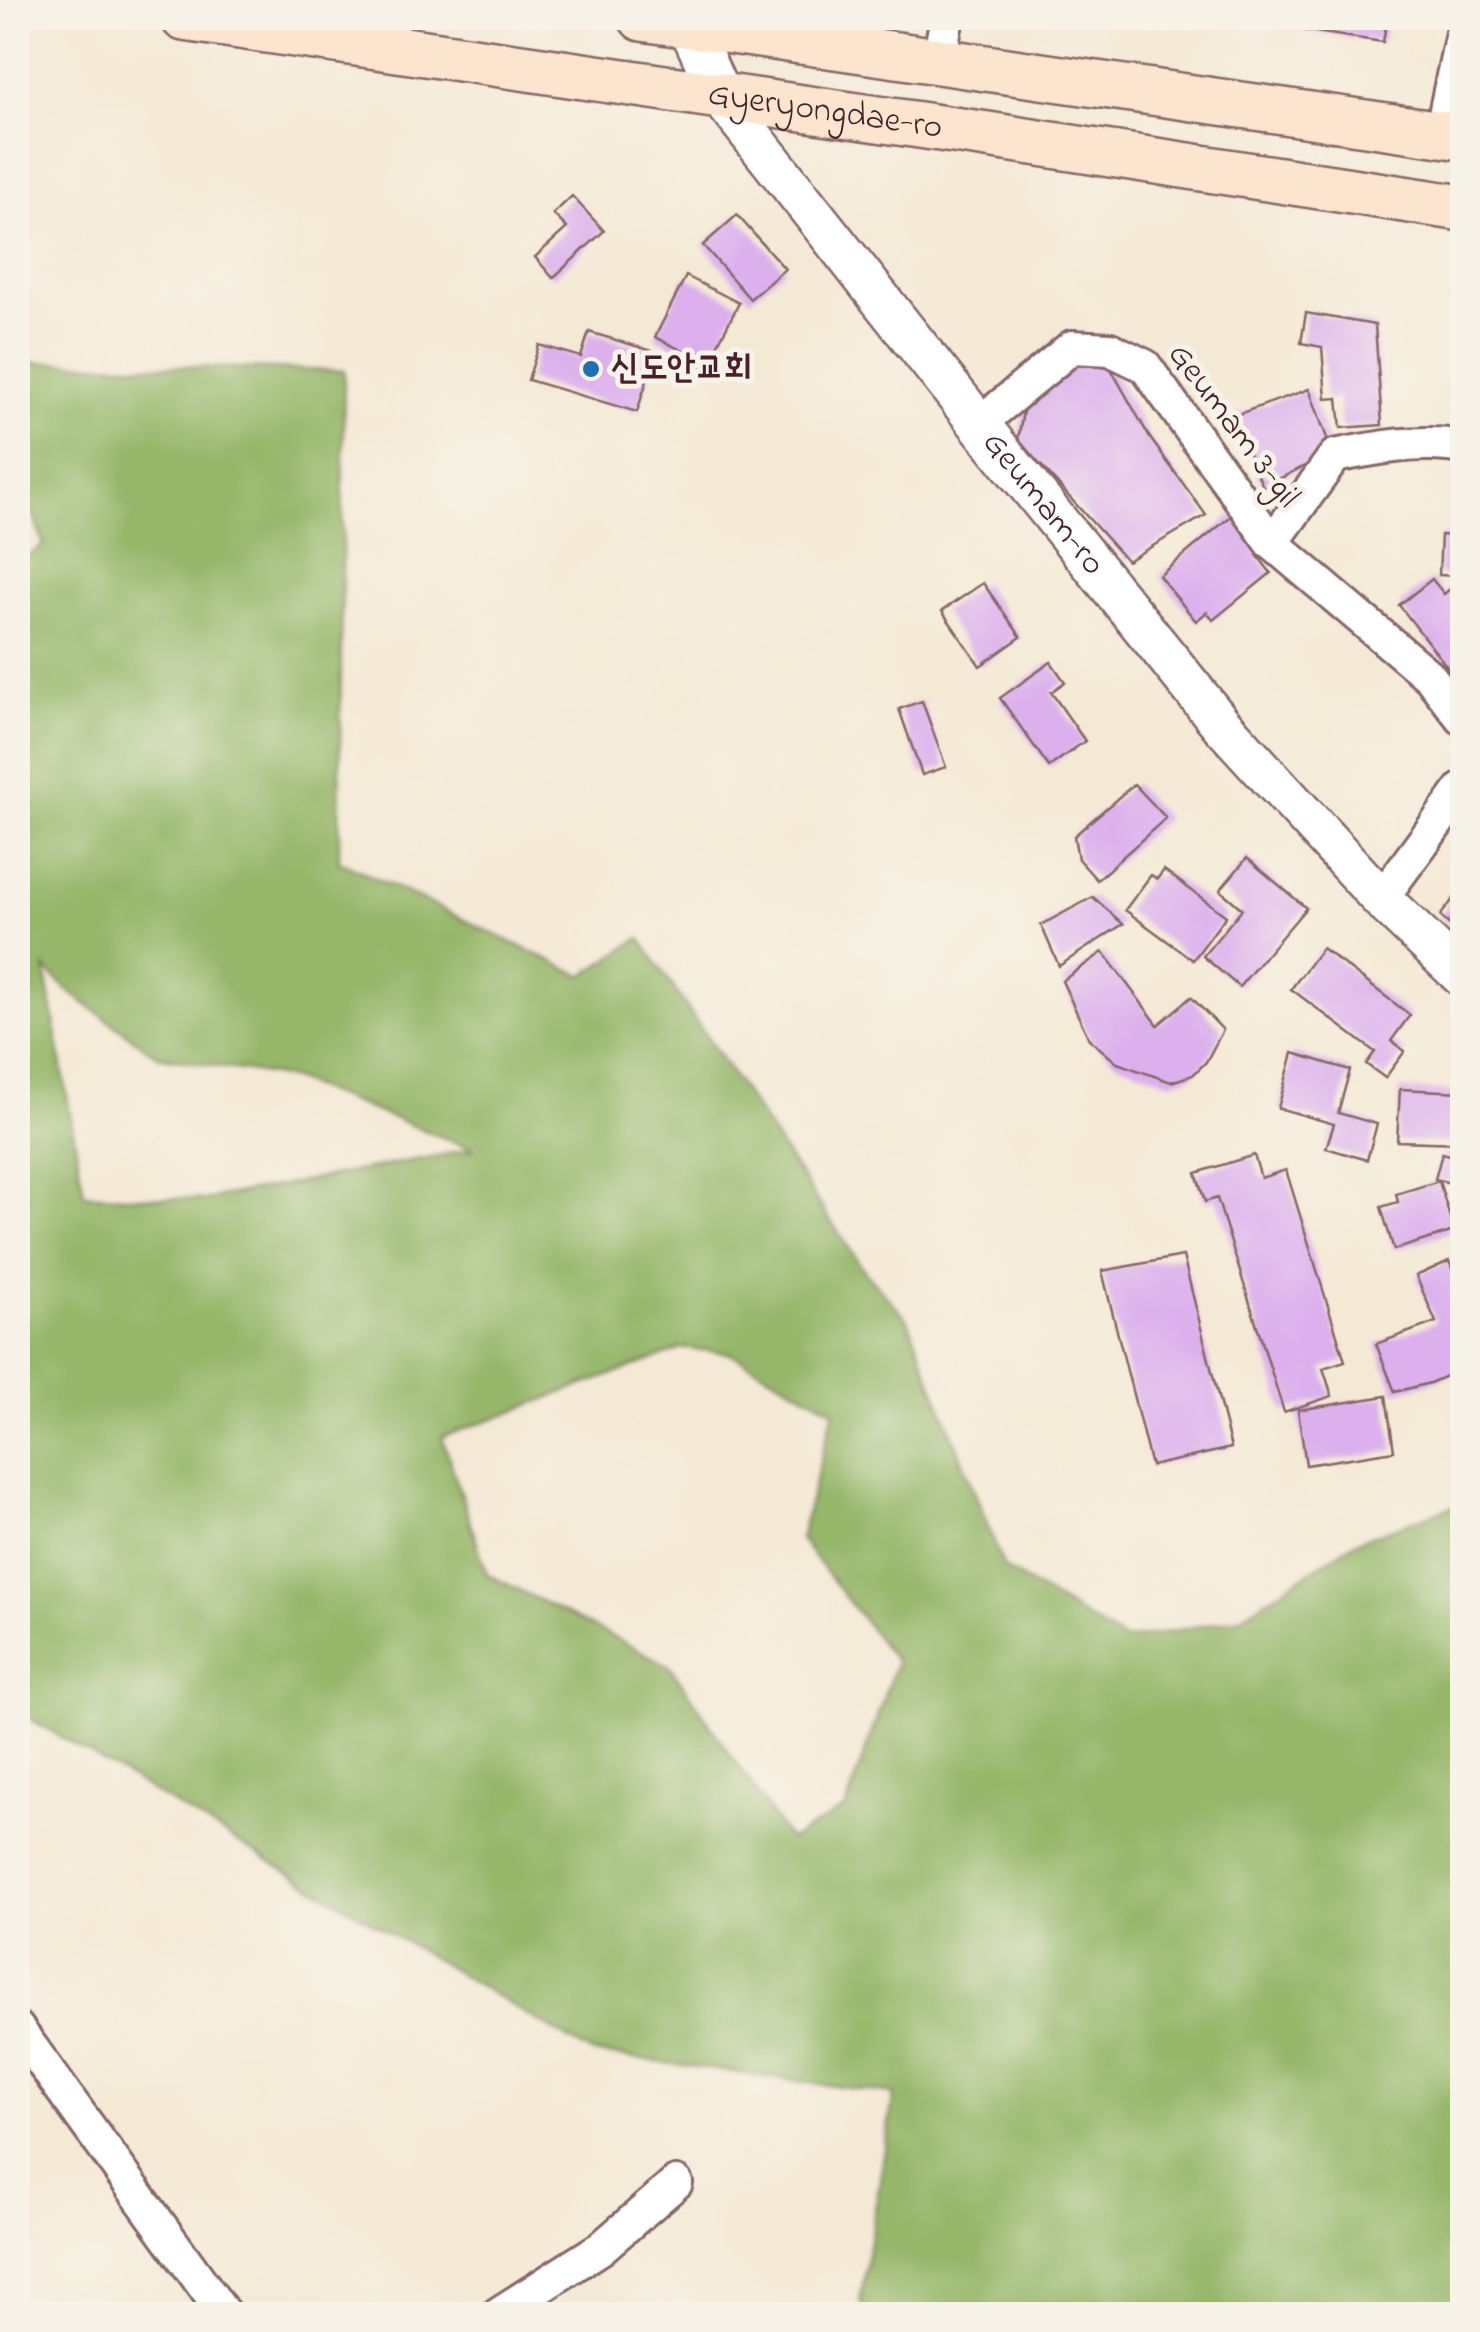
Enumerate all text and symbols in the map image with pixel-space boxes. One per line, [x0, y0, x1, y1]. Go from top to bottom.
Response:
street label: Gyeryongdae-ro [705, 69, 946, 154]
street label: Geumam 3-gil [1154, 333, 1312, 519]
place label: 신도안교회 [611, 344, 752, 395]
marker: 신도안교회 [580, 358, 602, 380]
street label: Geumam-ro [969, 420, 1117, 587]

